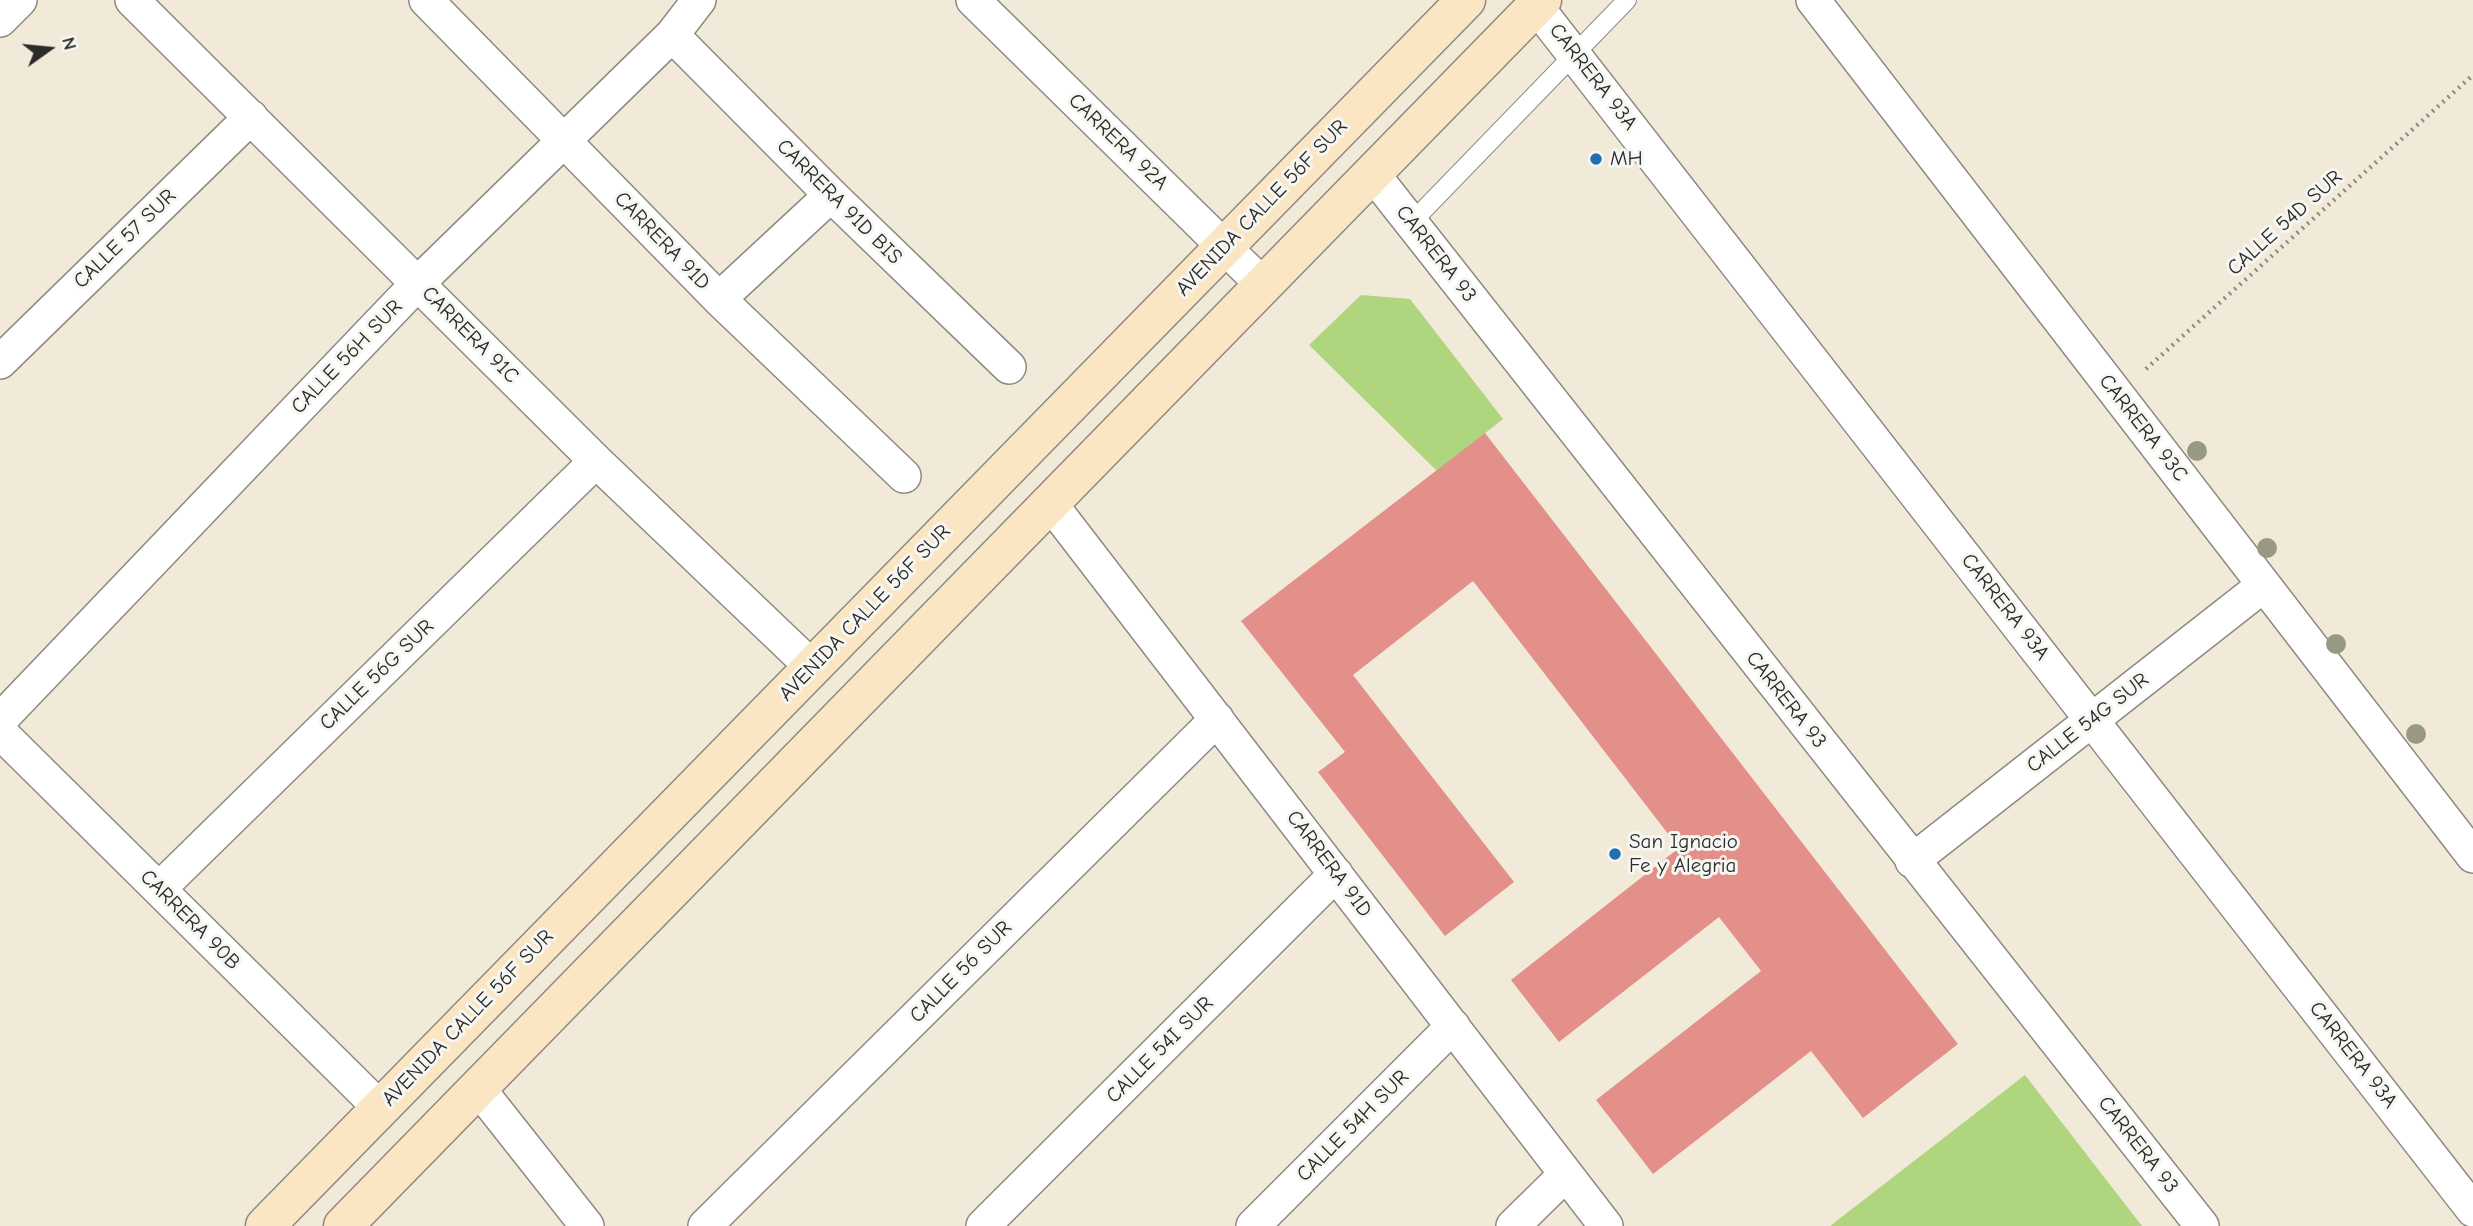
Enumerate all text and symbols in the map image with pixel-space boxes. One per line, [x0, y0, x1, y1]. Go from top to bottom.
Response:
north arrow [14, 14, 84, 84]
street label: CARRERA 93A [1544, 19, 1642, 135]
text: N [57, 35, 82, 52]
street label: CARRERA 92A [1063, 88, 1173, 196]
street label: AVENIDA CALLE 56F SUR [1171, 114, 1353, 302]
street label: CARRERA 91D BIS [771, 134, 907, 270]
place label: MH [1610, 146, 1643, 172]
marker: MH [1588, 151, 1604, 167]
street label: CALLE 54D SUR [2222, 165, 2348, 281]
street label: CALLE 57 SUR [69, 184, 181, 294]
street label: CARRERA 91D [609, 186, 715, 296]
street label: CARRERA 93 [1390, 200, 1482, 308]
street label: CARRERA 91C [416, 281, 524, 389]
street label: CALLE 56H SUR [286, 295, 408, 419]
street label: CARRERA 93C [2093, 369, 2193, 487]
street label: AVENIDA CALLE 56F SUR [774, 519, 956, 707]
street label: CARRERA 93A [1956, 549, 2054, 665]
street label: CALLE 56G SUR [315, 614, 439, 736]
street label: CARRERA 93 [1740, 646, 1832, 754]
street label: CALLE 54G SUR [2022, 668, 2154, 778]
street label: CARRERA 91D [1281, 806, 1377, 922]
place label: San Ignacio Fe y Alegria [1629, 829, 1738, 879]
marker: San Ignacio Fe y Alegria [1607, 846, 1623, 862]
street label: CARRERA 90B [135, 865, 245, 975]
street label: CALLE 56 SUR [905, 916, 1017, 1028]
street label: AVENIDA CALLE 56F SUR [377, 924, 559, 1112]
street label: CALLE 54I SUR [1101, 991, 1219, 1109]
street label: CARRERA 93A [2304, 997, 2402, 1113]
street label: CALLE 54H SUR [1292, 1065, 1414, 1187]
street label: CARRERA 93 [2092, 1091, 2184, 1199]

